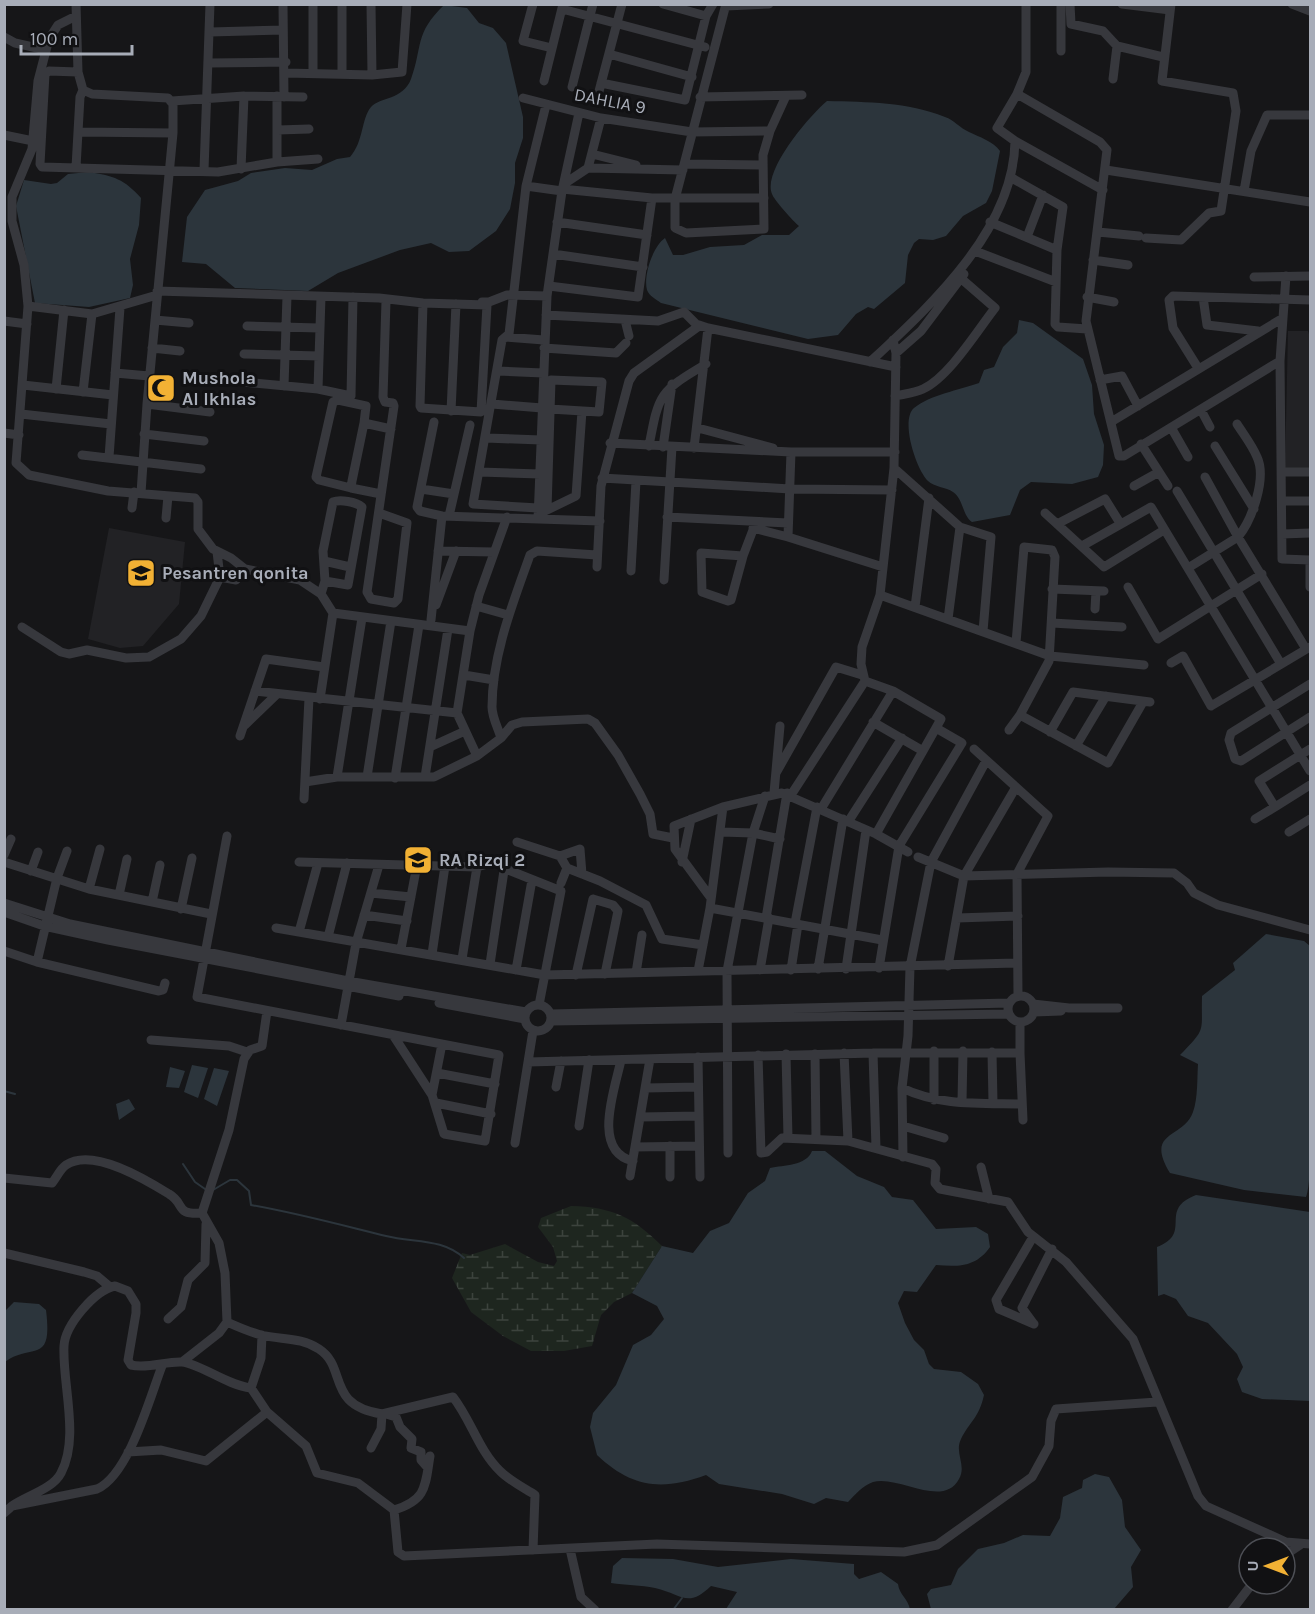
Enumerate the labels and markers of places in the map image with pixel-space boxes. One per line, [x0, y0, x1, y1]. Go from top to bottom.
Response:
place label: Mushola Al Ikhlas [182, 367, 256, 410]
mosque icon: Mushola Al Ikhlas [145, 372, 177, 404]
school or university icon: Pesantren qonita [125, 557, 157, 589]
place label: Pesantren qonita [162, 562, 309, 584]
school or university icon: RA Rizqi 2 [402, 844, 434, 876]
place label: RA Rizqi 2 [439, 849, 525, 871]

